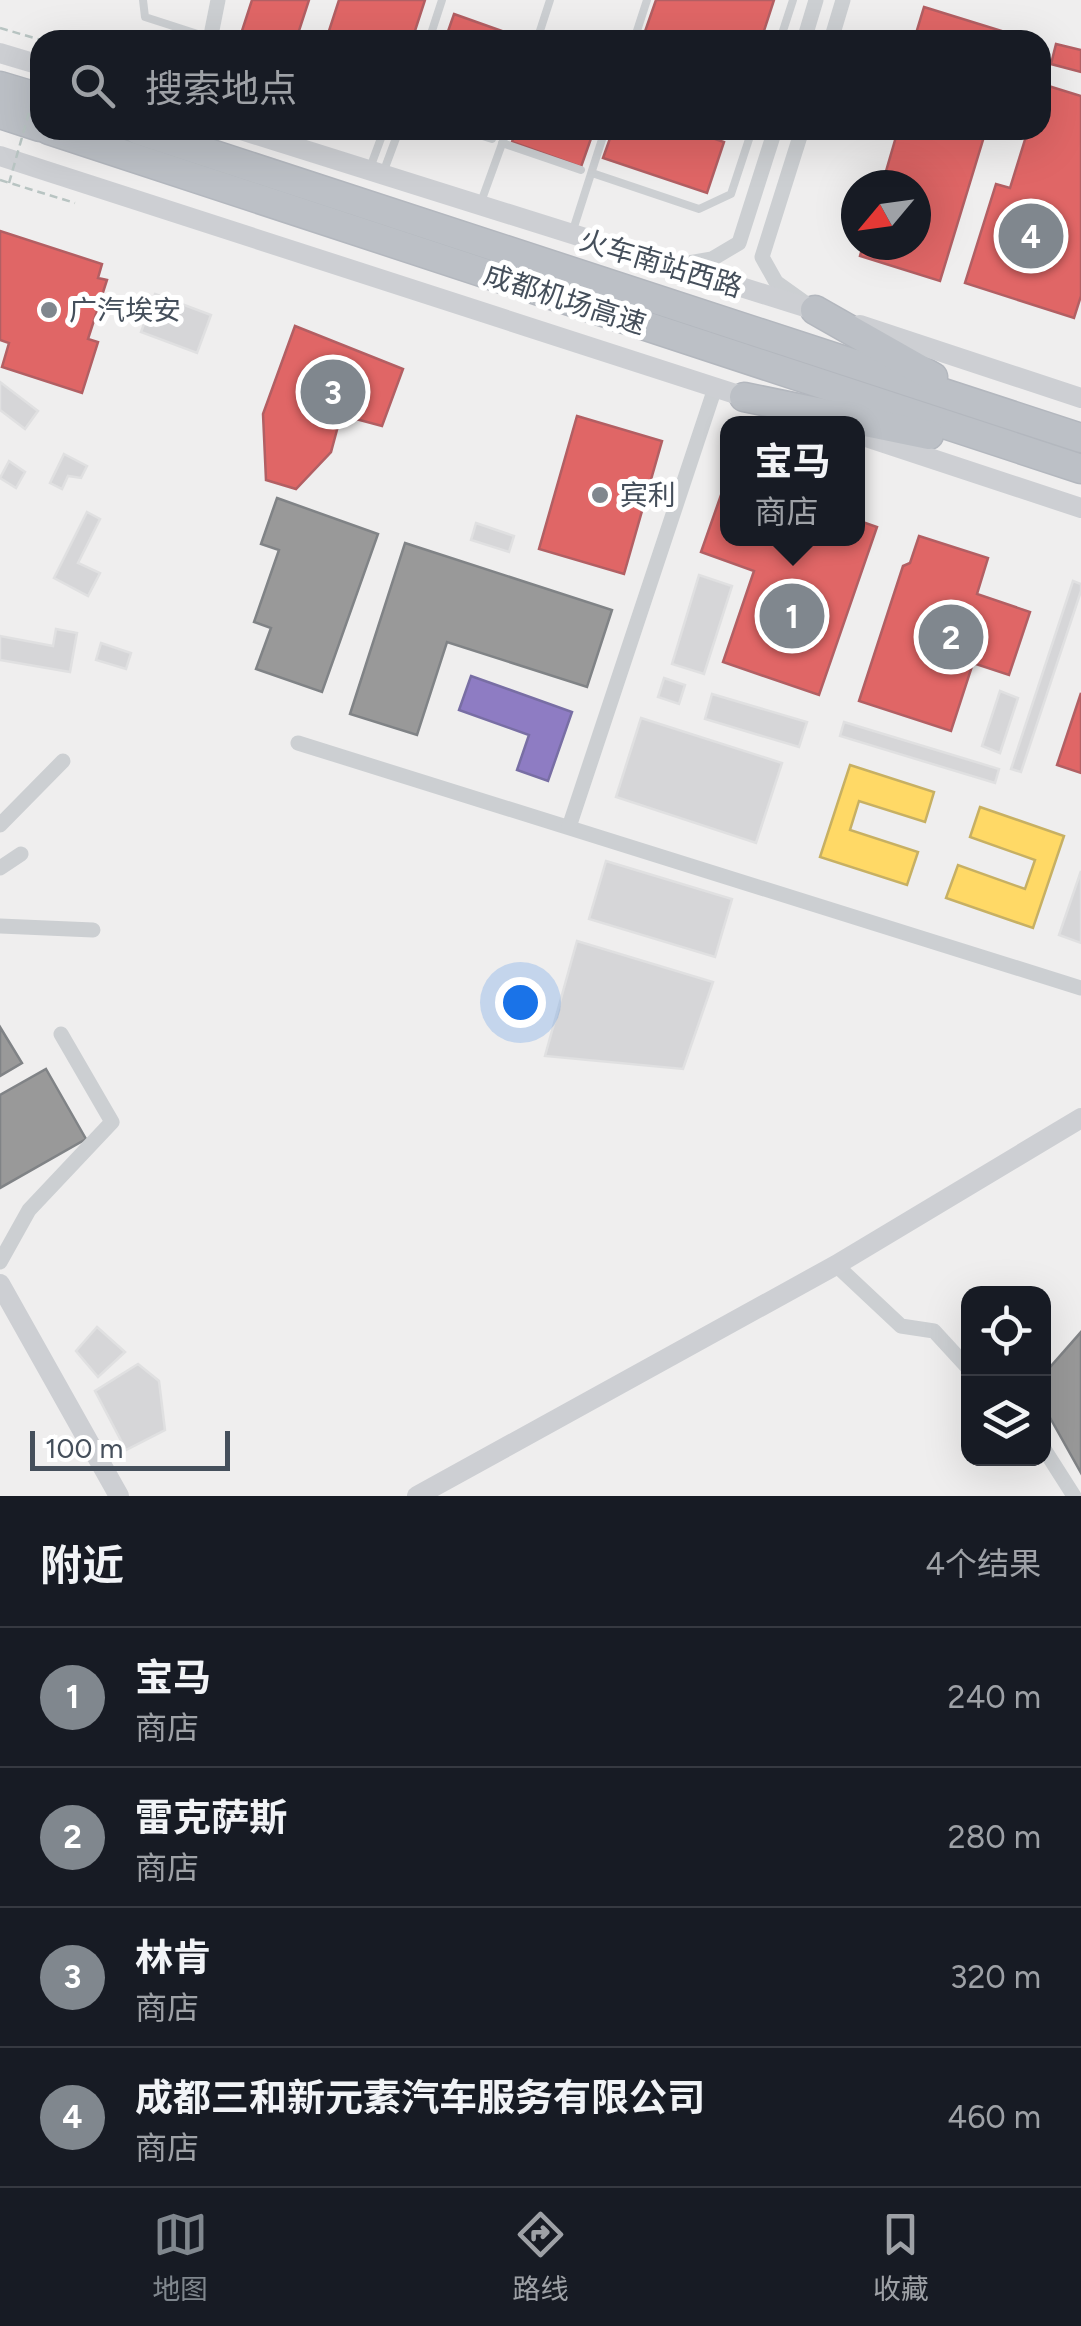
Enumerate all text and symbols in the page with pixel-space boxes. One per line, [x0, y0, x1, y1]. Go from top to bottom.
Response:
search box [30, 30, 1051, 140]
icon: search [65, 58, 120, 113]
text: 搜索地点 [145, 66, 297, 112]
north arrow [841, 170, 931, 260]
pin: 4 [998, 198, 1064, 274]
street label: 火车南站西路 [576, 222, 746, 304]
street label: 成都机场高速 [480, 257, 650, 341]
place label: 广汽埃安 [69, 293, 181, 327]
marker: 广汽埃安 [38, 299, 60, 321]
pin: 3 [300, 354, 366, 430]
popup [720, 416, 865, 546]
text: 宝马 [754, 439, 831, 485]
place label: 宾利 [620, 478, 676, 512]
marker: 宾利 [589, 484, 611, 506]
text: 商店 [754, 493, 819, 531]
pin: 1 [760, 578, 824, 654]
pin: 2 [918, 600, 984, 674]
your location [495, 977, 546, 1028]
map controls [961, 1286, 1051, 1466]
button: locate [961, 1286, 1051, 1376]
button: layers [961, 1376, 1051, 1466]
scale bar [30, 1426, 230, 1470]
text: 100 m [45, 1431, 123, 1465]
text: 附近 [40, 1540, 124, 1591]
text: 4个结果 [925, 1545, 1041, 1583]
text: 宝马 [135, 1655, 211, 1701]
text: 1 [66, 1678, 79, 1716]
text: 240 m [948, 1678, 1041, 1716]
text: 商店 [135, 1709, 199, 1747]
text: 雷克萨斯 [135, 1795, 287, 1841]
text: 2 [63, 1818, 82, 1856]
text: 280 m [948, 1818, 1041, 1856]
text: 商店 [135, 1849, 199, 1887]
text: 林肯 [135, 1935, 211, 1981]
text: 3 [64, 1958, 81, 1996]
text: 320 m [950, 1958, 1041, 1996]
text: 商店 [135, 1989, 199, 2027]
text: 成都三和新元素汽车服务有限公司 [135, 2075, 705, 2121]
text: 4 [62, 2098, 83, 2136]
text: 460 m [947, 2098, 1041, 2136]
text: 商店 [135, 2129, 199, 2167]
tab: 地图 [152, 2207, 208, 2307]
tab: 路线 [512, 2207, 569, 2307]
tab: 收藏 [873, 2207, 929, 2307]

